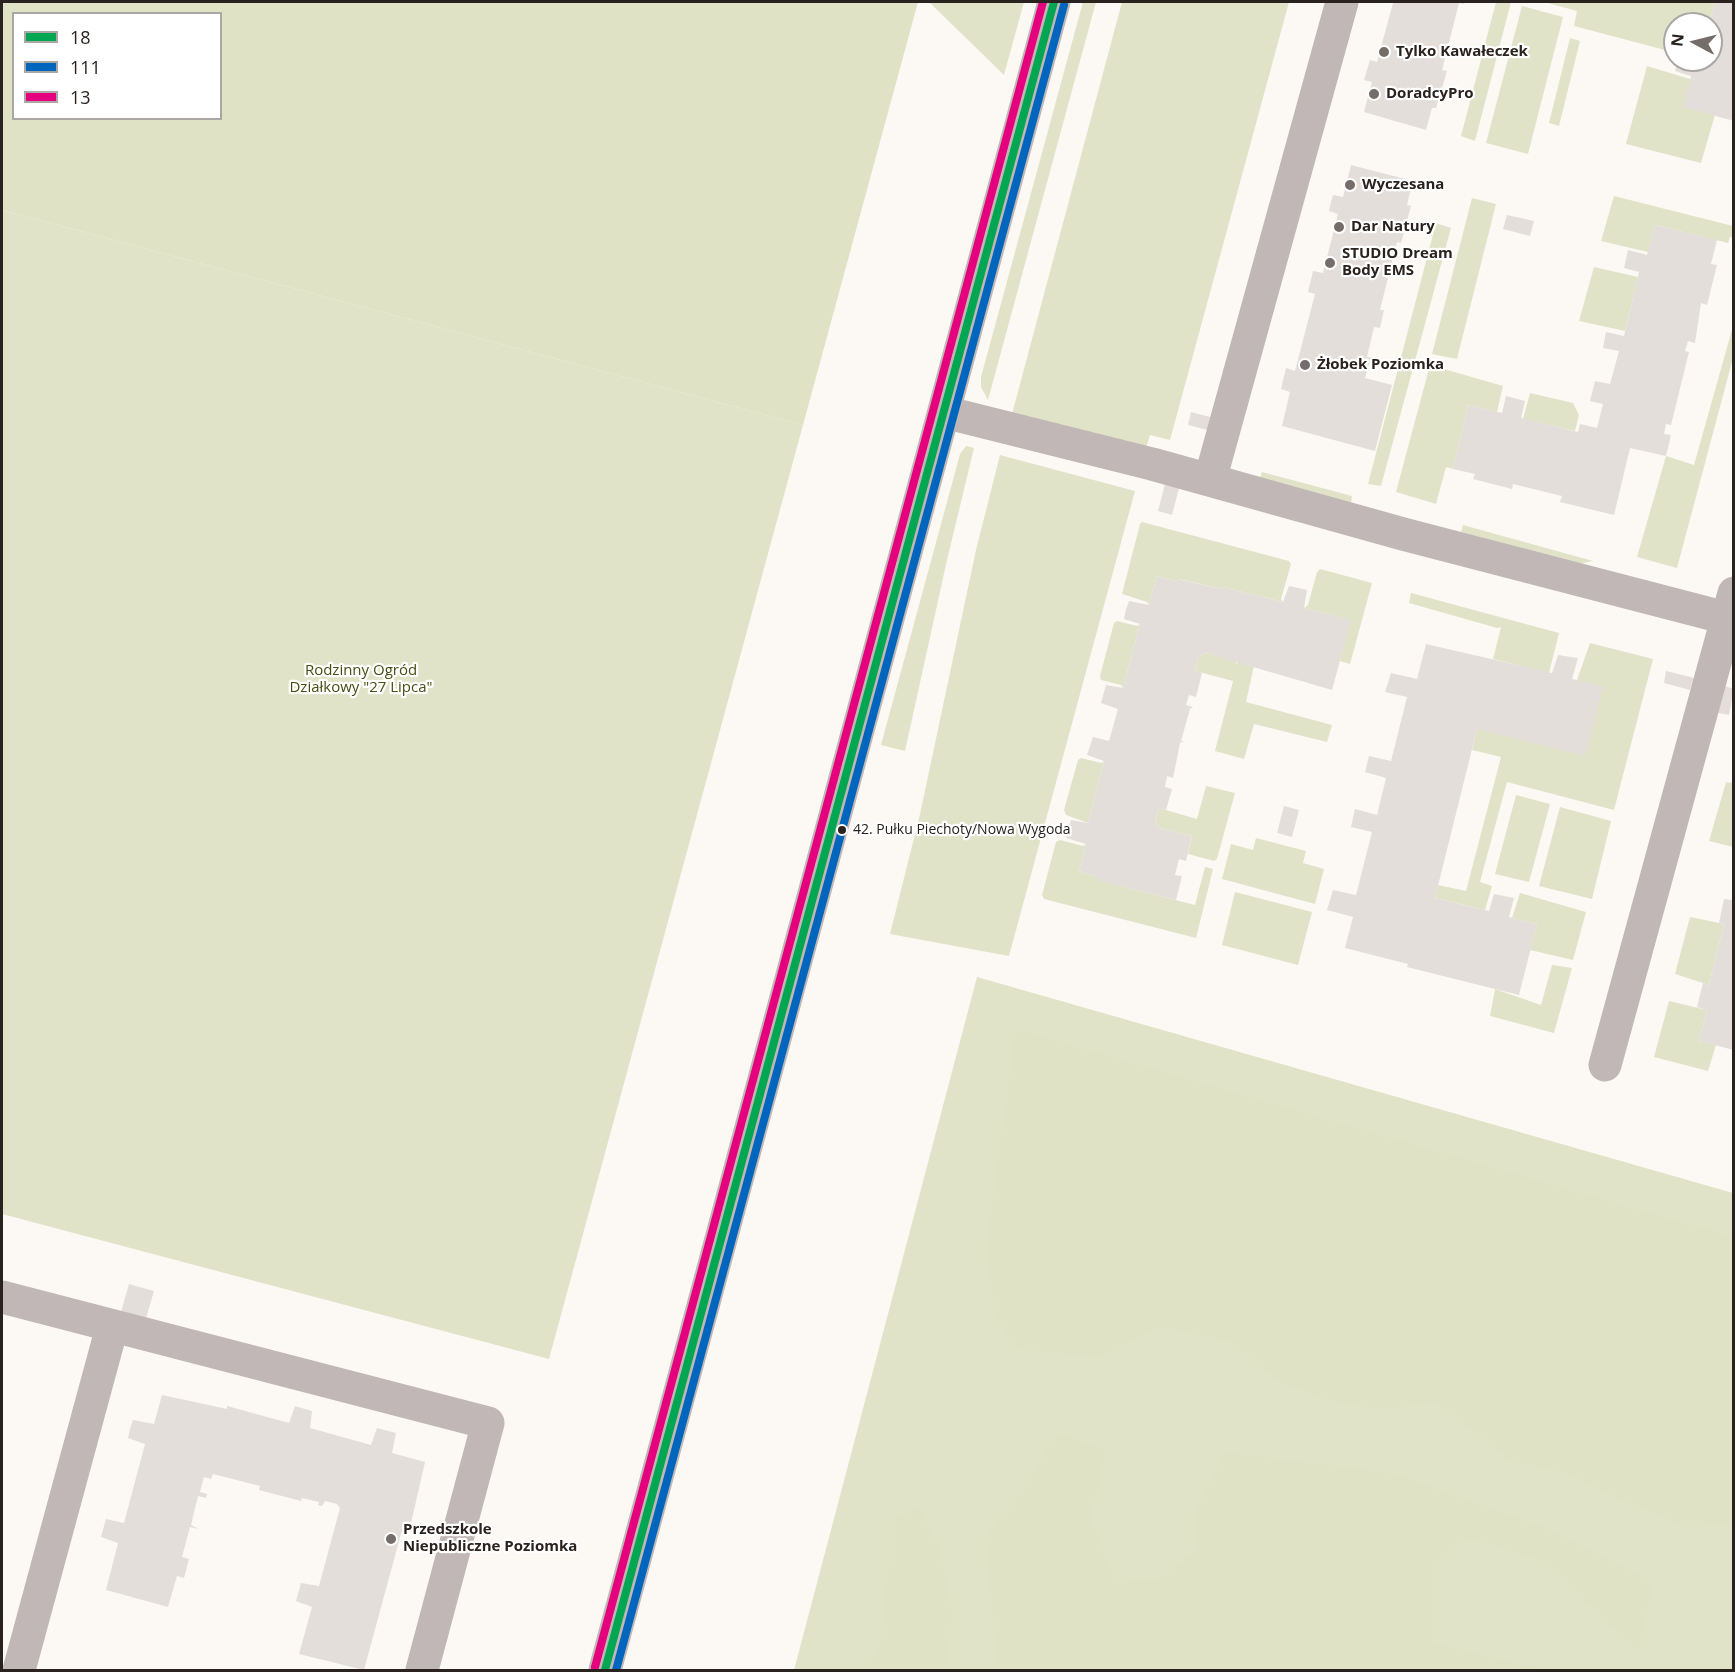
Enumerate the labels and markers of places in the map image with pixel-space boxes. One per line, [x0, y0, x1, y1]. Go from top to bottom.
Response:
place label: Tylko Kawałeczek [1396, 43, 1528, 61]
marker: Tylko Kawałeczek [1377, 45, 1391, 59]
place label: DoradcyPro [1386, 85, 1474, 103]
marker: DoradcyPro [1367, 87, 1381, 101]
place label: Wyczesana [1362, 176, 1444, 194]
marker: Wyczesana [1343, 178, 1357, 192]
place label: Dar Natury [1351, 218, 1435, 236]
marker: Dar Natury [1332, 220, 1346, 234]
place label: STUDIO Dream Body EMS [1342, 245, 1453, 280]
marker: STUDIO Dream Body EMS [1323, 256, 1337, 270]
place label: Żłobek Poziomka [1317, 356, 1444, 374]
marker: Żłobek Poziomka [1298, 358, 1312, 372]
place label: 42. Pułku Piechoty/Nowa Wygoda [853, 822, 1071, 838]
marker: 42. Pułku Piechoty/Nowa Wygoda [836, 824, 848, 836]
place label: Przedszkole Niepubliczne Poziomka [403, 1521, 577, 1556]
marker: Przedszkole Niepubliczne Poziomka [384, 1532, 398, 1546]

